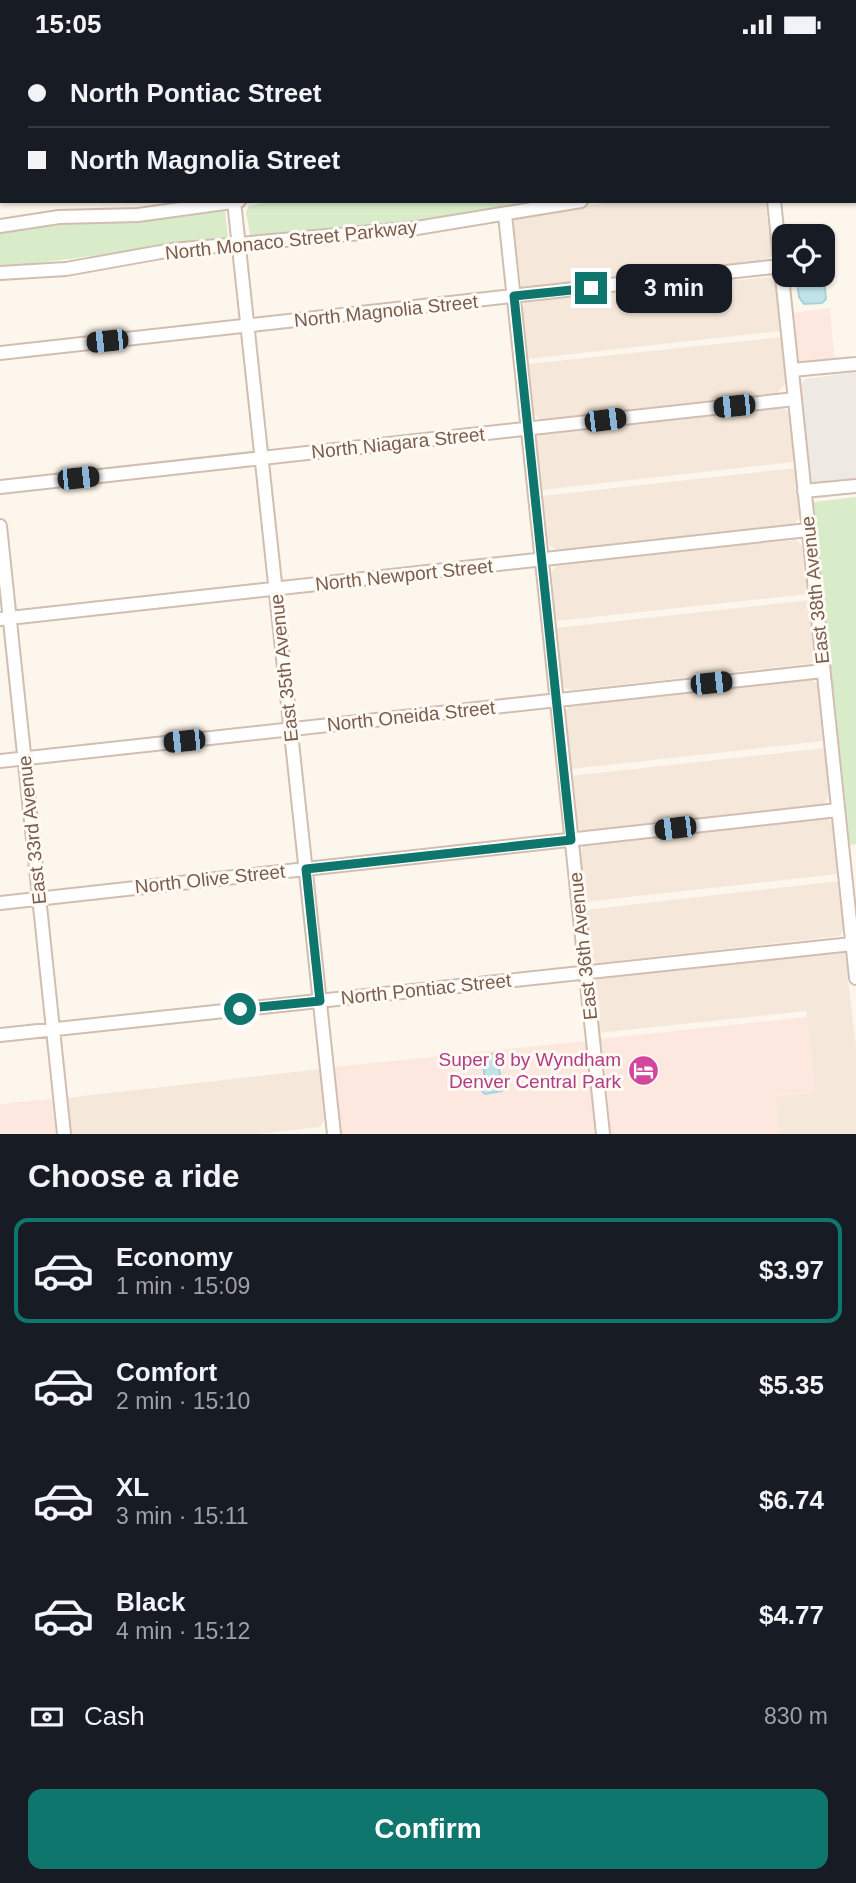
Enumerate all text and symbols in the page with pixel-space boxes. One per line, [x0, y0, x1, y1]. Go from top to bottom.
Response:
text: 15:05 [35, 9, 102, 39]
text: North Pontiac Street [70, 78, 321, 108]
text: North Magnolia Street [70, 145, 340, 175]
street label: North Monaco Street Parkway [164, 216, 419, 264]
map controls [772, 224, 835, 287]
button: locate [772, 224, 835, 287]
callout: 3 min [616, 264, 731, 313]
route end [575, 272, 607, 304]
text: 3 min [644, 275, 704, 301]
street label: North Magnolia Street [293, 291, 480, 331]
car [86, 328, 129, 354]
car [713, 393, 756, 419]
car [583, 407, 628, 433]
street label: North Niagara Street [310, 423, 486, 463]
car [57, 465, 100, 491]
street label: East 38th Avenue [797, 515, 833, 665]
street label: North Newport Street [314, 555, 495, 595]
street label: East 35th Avenue [266, 593, 302, 743]
car [690, 670, 733, 696]
street label: North Oneida Street [326, 697, 497, 735]
car [163, 728, 206, 754]
street label: East 33rd Avenue [14, 754, 50, 906]
car [653, 815, 698, 841]
street label: North Olive Street [134, 861, 287, 897]
street label: East 36th Avenue [565, 871, 601, 1021]
street label: North Pontiac Street [340, 970, 513, 1008]
route start [224, 993, 256, 1025]
place label: Super 8 by Wyndham Denver Central Park [438, 1049, 621, 1092]
hotel icon: Super 8 by Wyndham Denver Central Park [627, 1053, 661, 1087]
text: Choose a ride [28, 1158, 240, 1194]
icon: car [32, 1239, 95, 1302]
text: Economy [116, 1242, 233, 1272]
text: $3.97 [759, 1255, 824, 1285]
text: 1 min · 15:09 [116, 1273, 250, 1299]
icon: car [32, 1354, 95, 1417]
text: Comfort [116, 1357, 217, 1387]
text: $5.35 [759, 1370, 824, 1400]
text: 2 min · 15:10 [116, 1388, 250, 1414]
icon: car [32, 1469, 95, 1532]
text: XL [116, 1472, 149, 1502]
text: $6.74 [759, 1485, 824, 1515]
text: 3 min · 15:11 [116, 1503, 249, 1529]
icon: car [32, 1584, 95, 1647]
text: Black [116, 1587, 185, 1617]
text: $4.77 [759, 1600, 824, 1630]
text: 4 min · 15:12 [116, 1618, 250, 1644]
icon: cash [28, 1698, 66, 1736]
text: Cash [84, 1701, 145, 1731]
text: 830 m [764, 1703, 828, 1729]
button: Confirm [28, 1789, 828, 1869]

